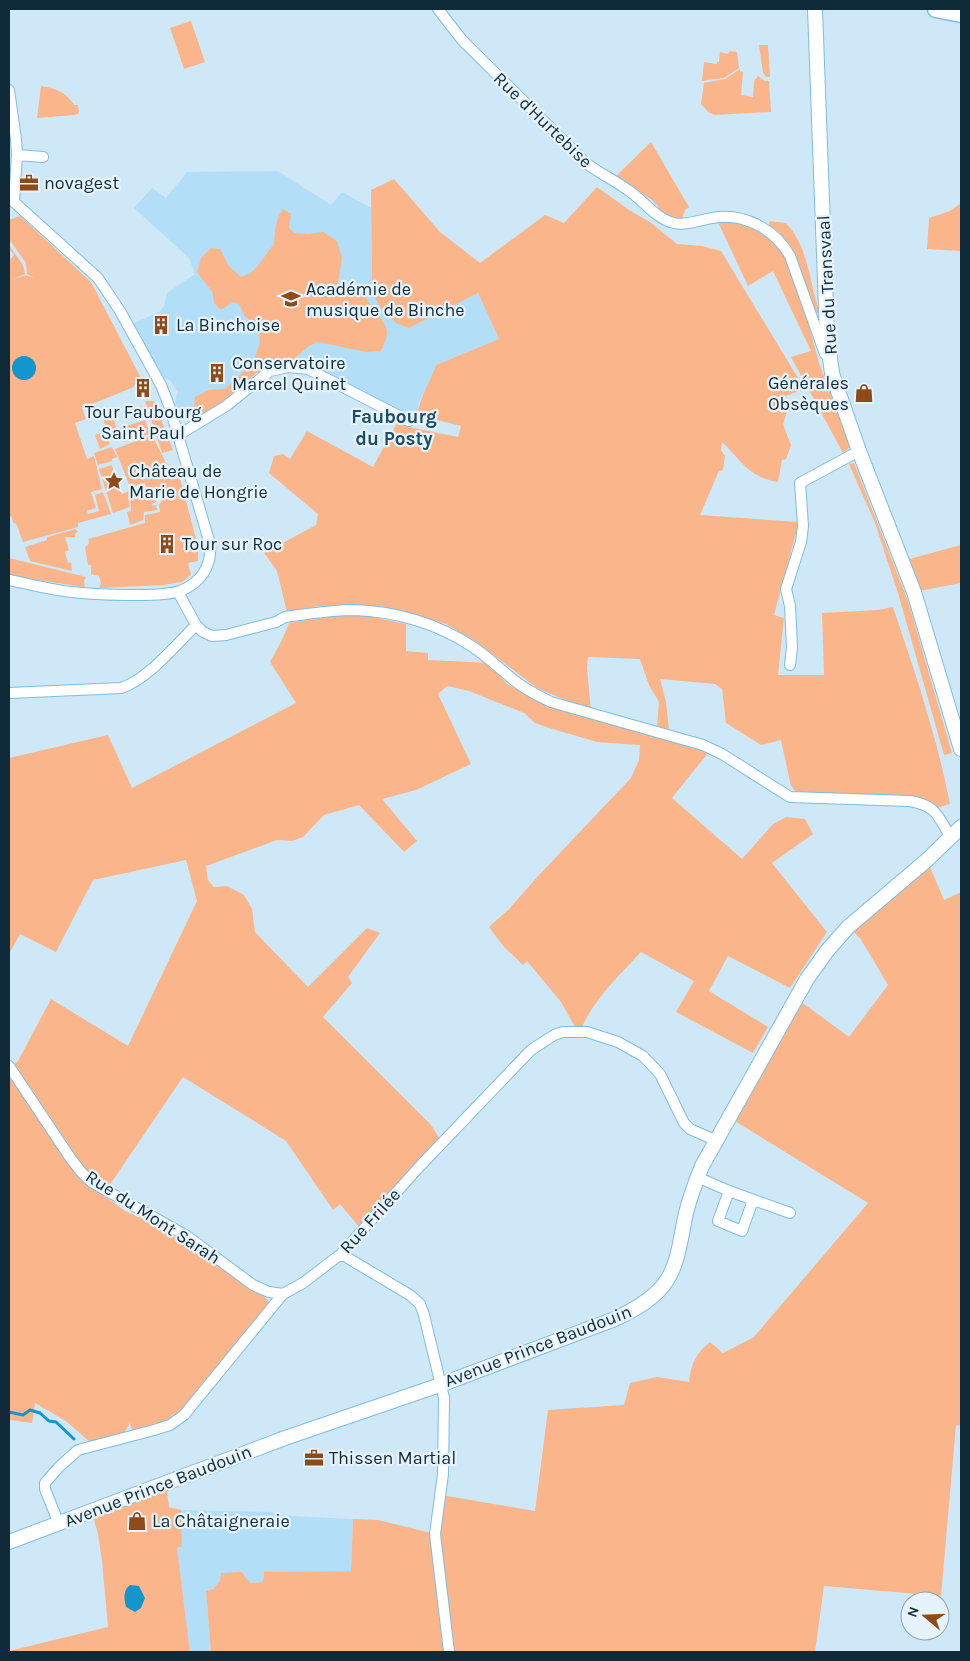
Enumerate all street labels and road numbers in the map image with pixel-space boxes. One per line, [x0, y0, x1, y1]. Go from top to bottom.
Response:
street label: Rue d'Hurtebise [489, 67, 597, 173]
street label: Rue du Transvaal [812, 215, 842, 355]
street label: Rue du Mont Sarah [81, 1165, 225, 1269]
street label: Rue Frilée [335, 1184, 405, 1258]
street label: Avenue Prince Baudouin [441, 1300, 635, 1392]
street label: Avenue Prince Baudouin [61, 1440, 255, 1532]

